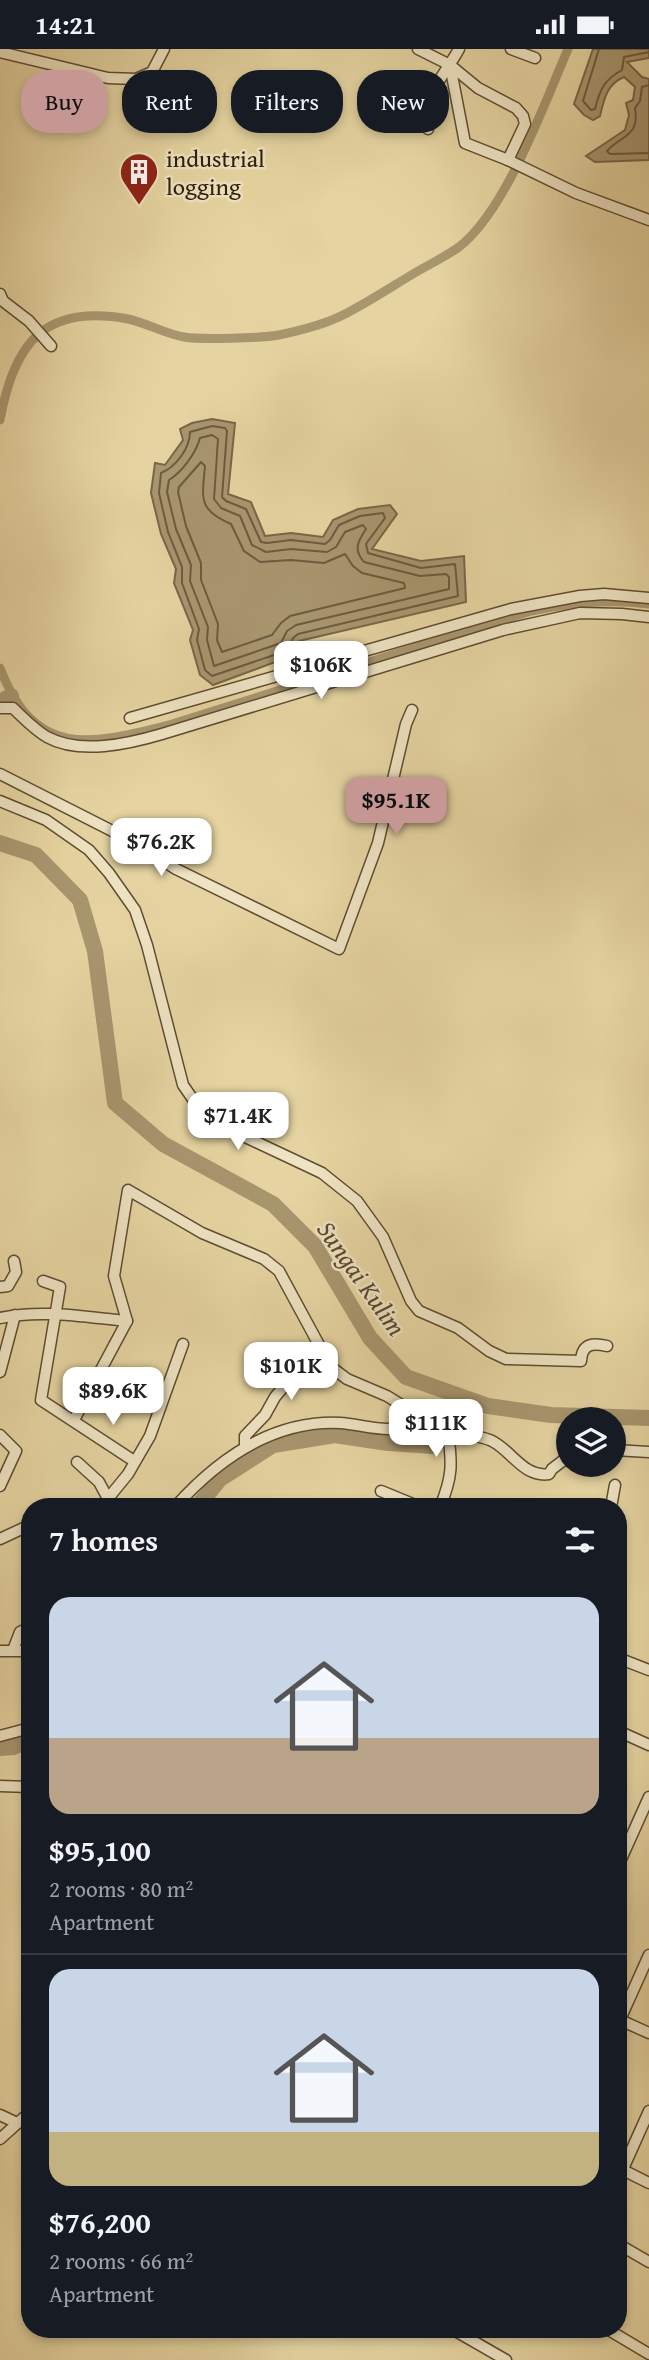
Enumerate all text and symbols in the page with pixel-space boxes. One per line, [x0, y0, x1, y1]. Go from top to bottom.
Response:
text: 14:21 [35, 5, 96, 44]
chip: Buy [21, 70, 108, 133]
chip: Rent [122, 70, 217, 133]
chip: Filters [231, 70, 343, 133]
chip: New [357, 70, 449, 133]
place label: industrial logging [166, 141, 265, 204]
building icon: industrial logging [118, 151, 160, 206]
pin: $106K [272, 641, 370, 701]
text: $106K [290, 647, 352, 680]
pin: $95.1K [339, 777, 453, 837]
text: $95.1K [362, 783, 430, 816]
pin: $76.2K [104, 819, 218, 878]
text: $76.2K [127, 824, 195, 857]
pin: $71.4K [181, 1093, 295, 1152]
text: $71.4K [204, 1098, 272, 1131]
water label: Sungai Kulim [308, 1212, 416, 1344]
pin: $101K [242, 1343, 340, 1402]
text: $101K [260, 1348, 322, 1381]
pin: $89.6K [56, 1367, 170, 1427]
text: $89.6K [79, 1373, 147, 1406]
pin: $111K [387, 1399, 485, 1459]
text: $111K [405, 1405, 467, 1438]
map controls [556, 1407, 626, 1477]
button: layers [556, 1407, 626, 1477]
text: 7 homes [49, 1518, 158, 1562]
icon: filters [561, 1521, 599, 1559]
icon: home [261, 1643, 387, 1769]
text: $95,100 [49, 1828, 151, 1872]
text: 2 rooms · 80 m² [49, 1872, 193, 1905]
text: Apartment [49, 1905, 154, 1938]
icon: home [261, 2015, 387, 2141]
text: $76,200 [49, 2200, 151, 2244]
text: 2 rooms · 66 m² [49, 2244, 193, 2277]
text: Apartment [49, 2277, 154, 2310]

